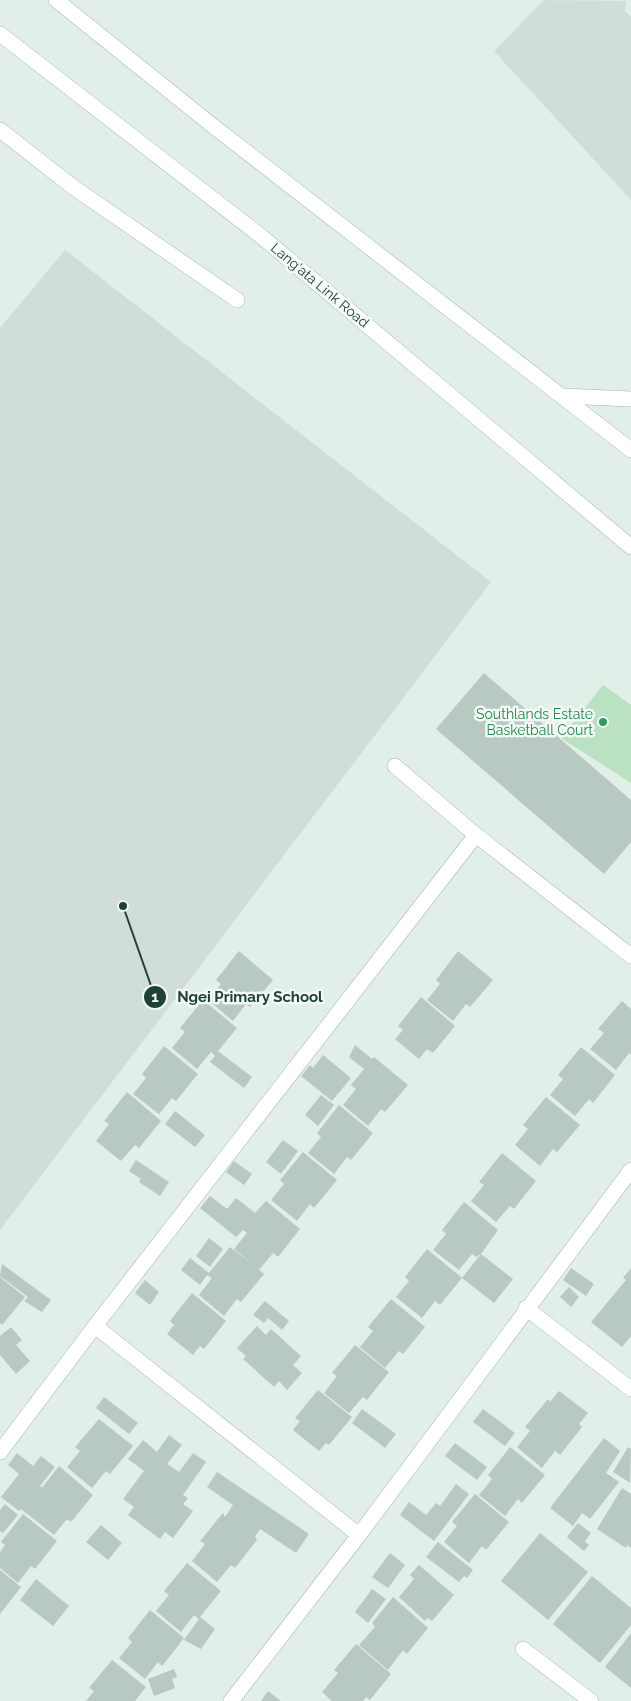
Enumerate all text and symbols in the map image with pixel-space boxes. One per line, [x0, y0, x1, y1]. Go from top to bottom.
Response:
street label: Lang'ata Link Road [268, 239, 372, 331]
place label: Southlands Estate Basketball Court [476, 706, 593, 738]
marker: Southlands Estate Basketball Court [597, 716, 609, 728]
callout: Ngei Primary School [142, 982, 333, 1012]
text: 1 [151, 988, 159, 1006]
text: Ngei Primary School [177, 988, 323, 1006]

